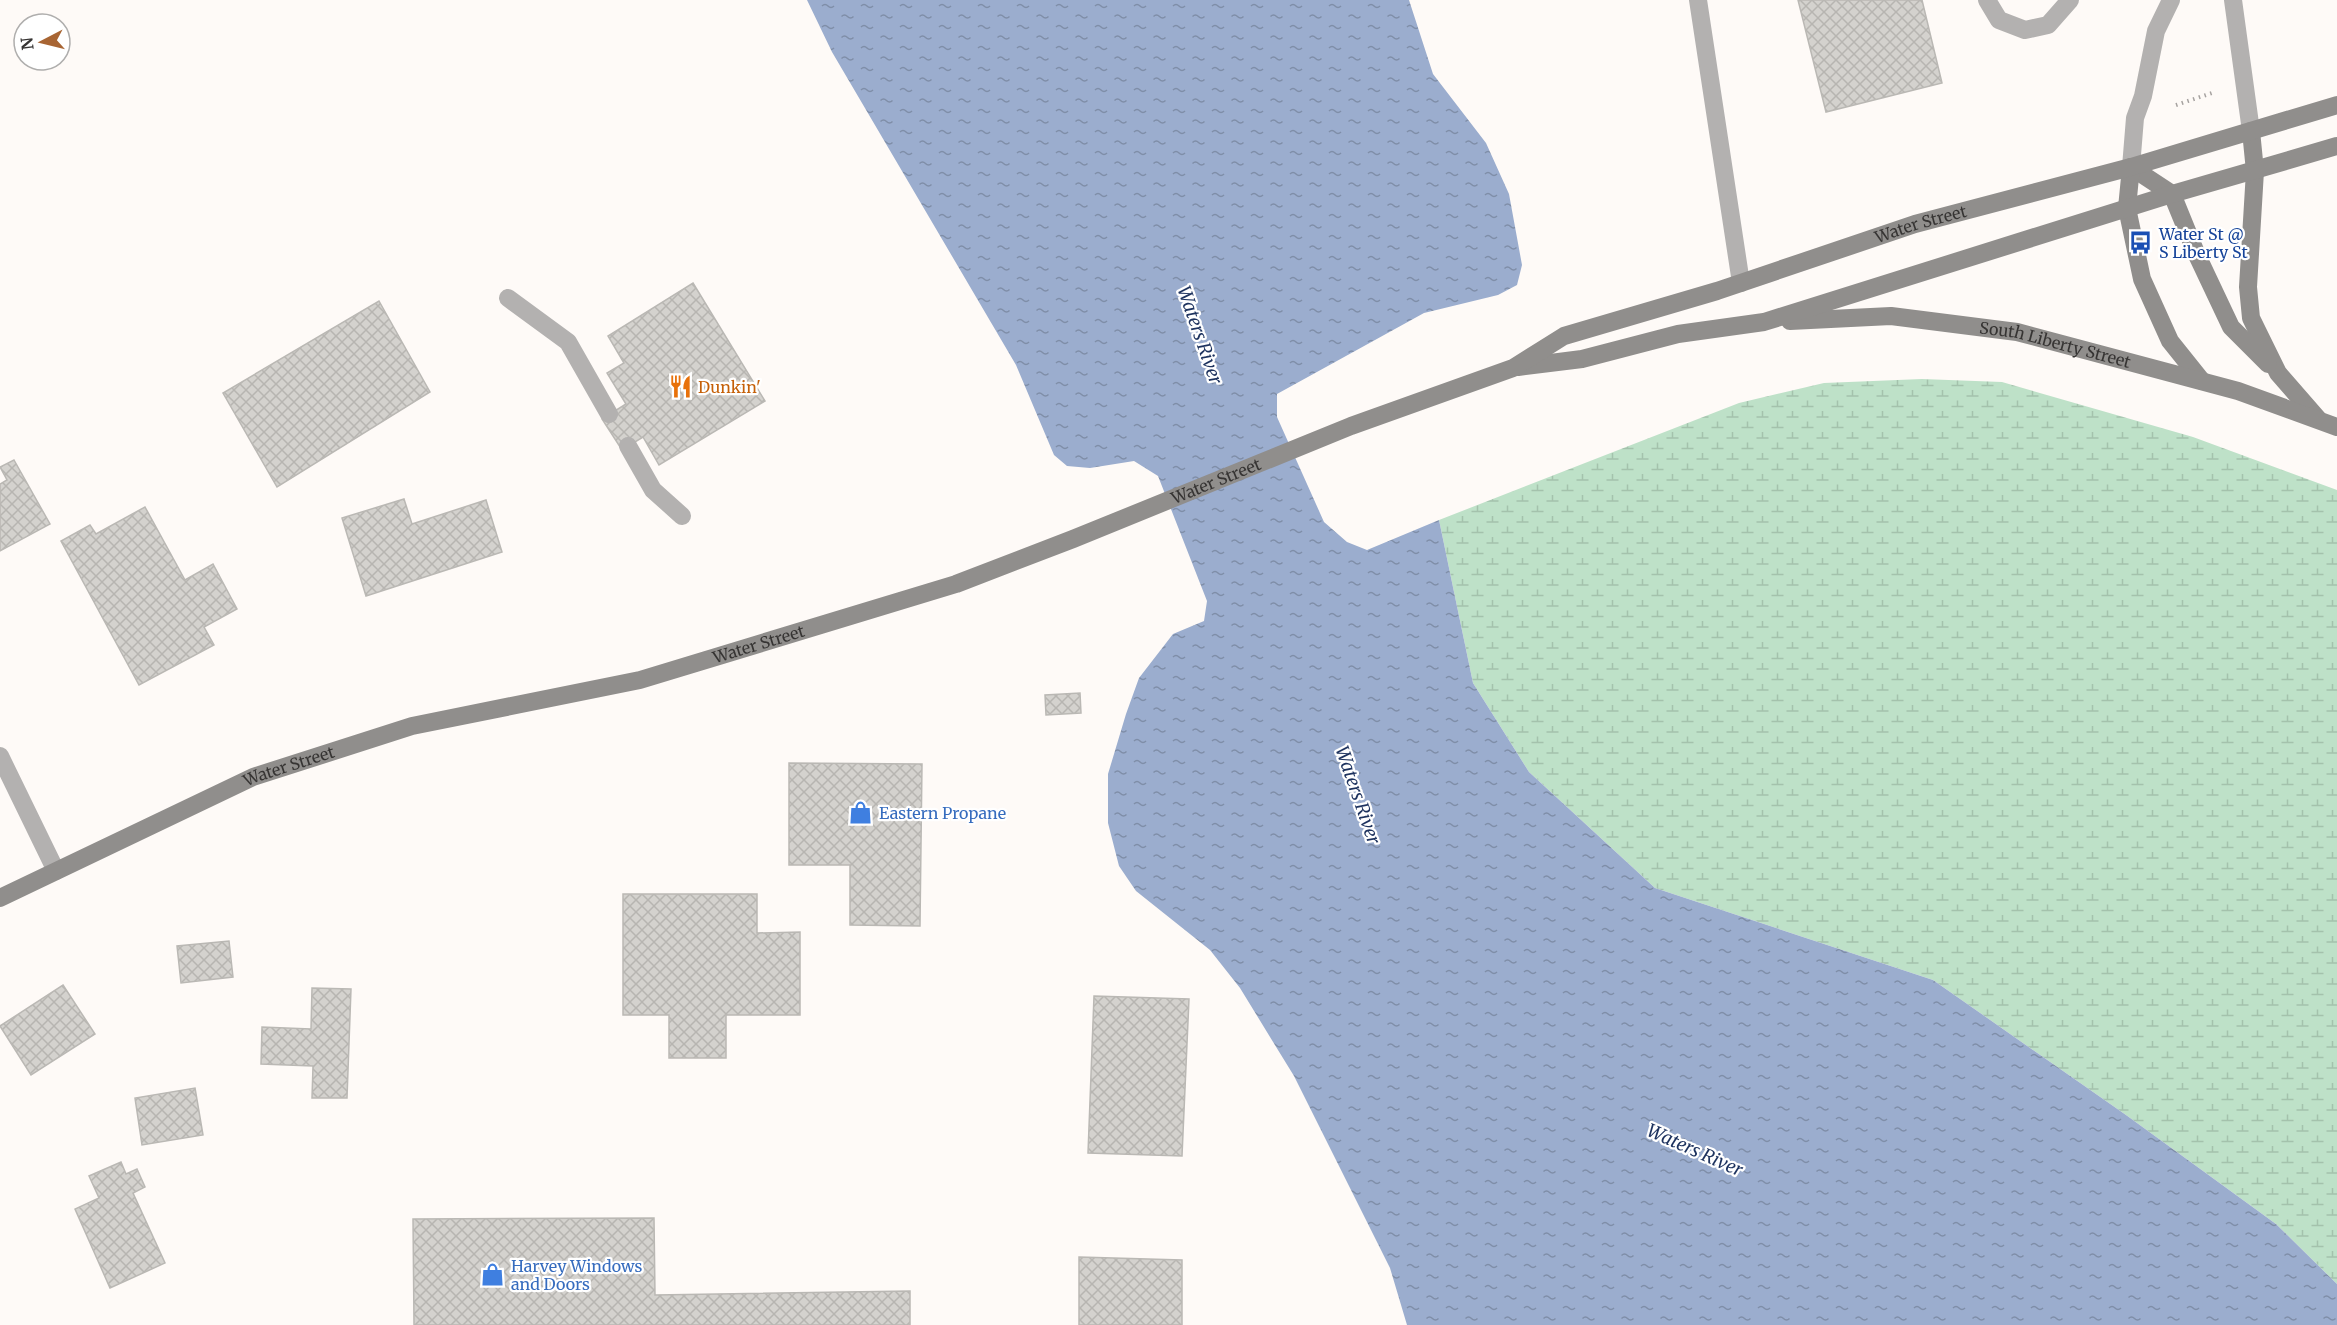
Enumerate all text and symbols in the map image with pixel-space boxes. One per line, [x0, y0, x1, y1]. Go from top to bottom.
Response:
north arrow [12, 12, 72, 72]
text: N [16, 36, 38, 51]
street label: Water Street [1871, 201, 1969, 247]
place label: Water St @ S Liberty St [2158, 224, 2248, 262]
bus stop icon: Water St @ S Liberty St [2128, 230, 2154, 256]
water label: Waters River [1172, 283, 1228, 388]
street label: South Liberty Street [1978, 317, 2134, 372]
restaurant icon: Dunkin' [667, 374, 693, 400]
place label: Dunkin' [698, 377, 761, 397]
street label: Water Street [1167, 453, 1264, 508]
street label: Water Street [709, 620, 808, 668]
street label: Water Street [239, 741, 338, 791]
water label: Waters River [1330, 743, 1386, 848]
shop icon: Eastern Propane [848, 800, 874, 826]
place label: Eastern Propane [879, 803, 1006, 823]
water label: Waters River [1644, 1119, 1747, 1182]
place label: Harvey Windows and Doors [511, 1256, 643, 1294]
shop icon: Harvey Windows and Doors [480, 1262, 506, 1288]

